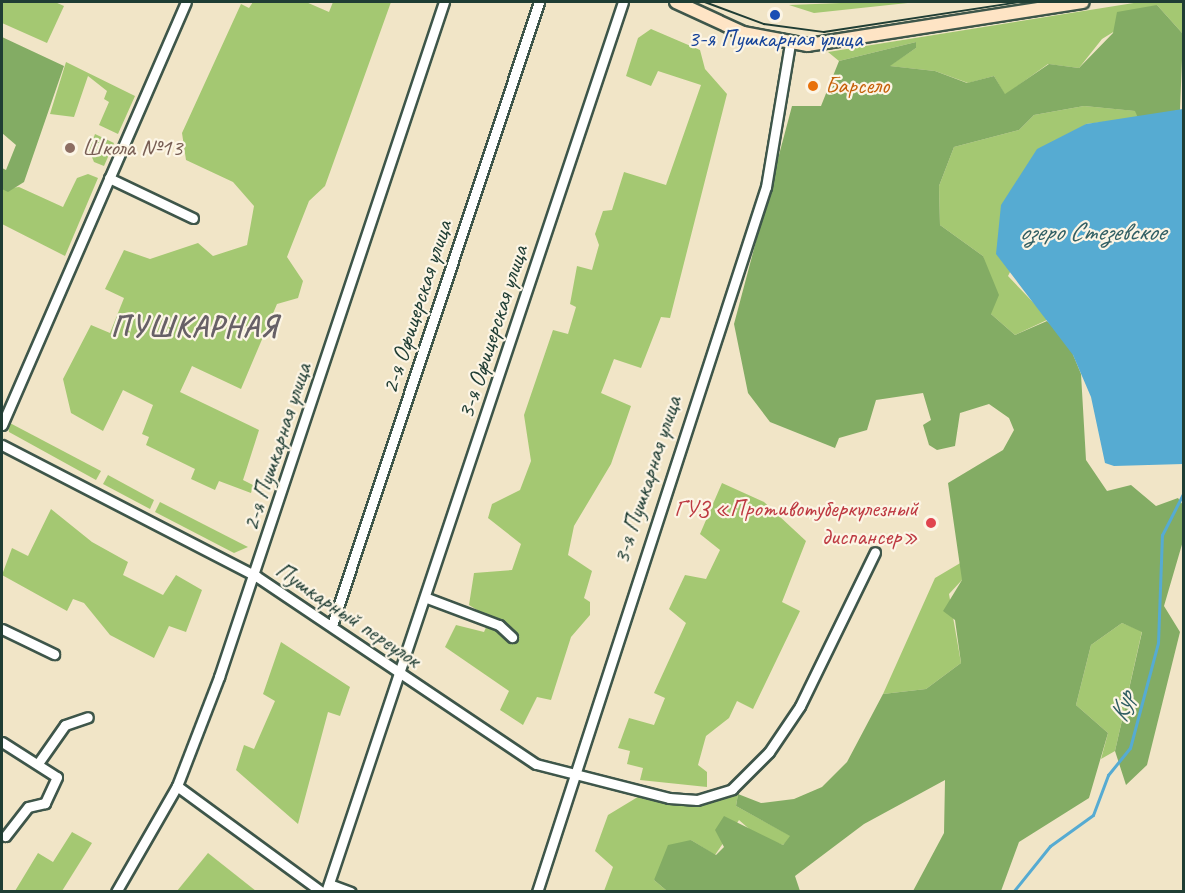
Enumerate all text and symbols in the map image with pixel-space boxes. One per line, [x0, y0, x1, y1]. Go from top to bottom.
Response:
marker: 3-я Пушкарная улица [768, 8, 782, 22]
place label: 3-я Пушкарная улица [686, 25, 864, 53]
place label: Барсело [825, 72, 889, 100]
marker: Барсело [806, 79, 820, 93]
place label: Школа №13 [82, 134, 182, 162]
marker: Школа №13 [63, 141, 77, 155]
water label: озеро Стезевское [1020, 216, 1164, 248]
street label: 2-я Офицерская улица [375, 217, 459, 397]
street label: 3-я Офицерская улица [451, 242, 535, 422]
district label: ПУШКАРНАЯ [107, 308, 283, 344]
street label: 2-я Пушкарная улица [236, 358, 318, 536]
street label: 3-я Пушкарная улица [606, 391, 688, 569]
place label: ГУЗ «Противотуберкулезный диспансер» [674, 495, 918, 551]
marker: ГУЗ «Противотуберкулезный диспансер» [922, 514, 940, 532]
street label: Пушкарный переулок [270, 556, 426, 674]
water label: Кур [1103, 688, 1141, 726]

